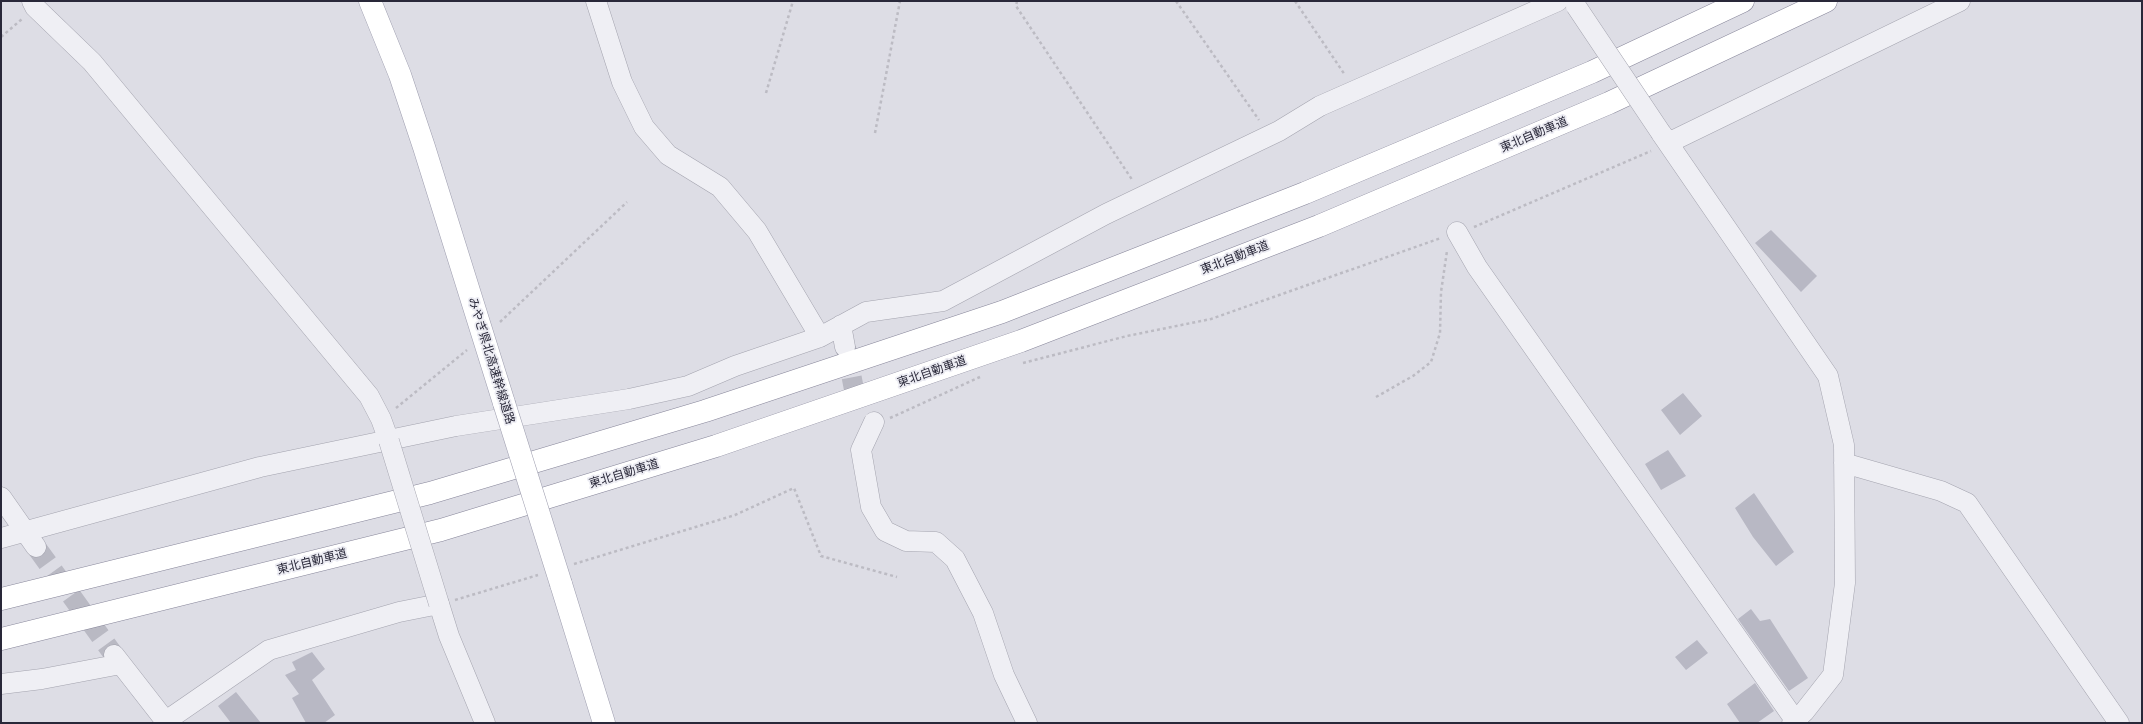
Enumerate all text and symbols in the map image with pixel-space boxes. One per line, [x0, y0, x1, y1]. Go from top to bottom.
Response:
street label: 東北自動車道 [1498, 114, 1570, 156]
street label: 東北自動車道 [1199, 238, 1271, 278]
street label: みやぎ県北高速幹線道路 [465, 296, 517, 426]
street label: 東北自動車道 [896, 353, 968, 391]
street label: 東北自動車道 [587, 457, 661, 491]
street label: 東北自動車道 [275, 546, 349, 578]

